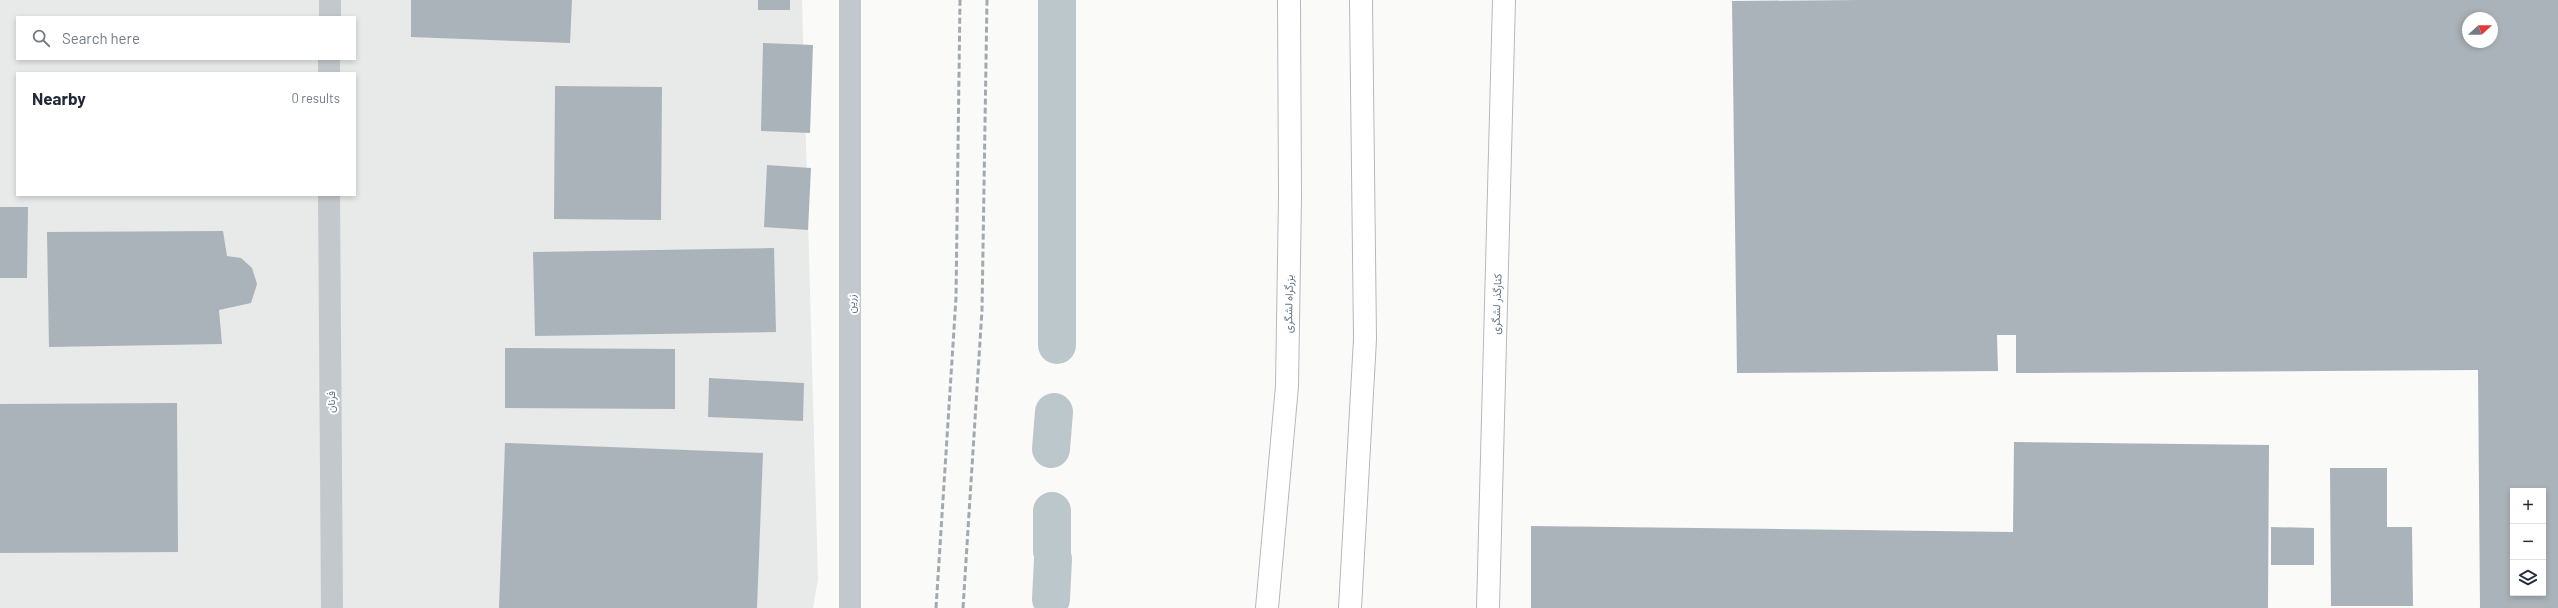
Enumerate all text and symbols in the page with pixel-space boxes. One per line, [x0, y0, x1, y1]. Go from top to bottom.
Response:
north arrow [2462, 12, 2498, 48]
search box [16, 16, 356, 60]
icon: search [30, 27, 52, 49]
text: Search here [62, 29, 140, 47]
text: Nearby [32, 88, 86, 108]
text: 0 results [291, 90, 340, 106]
street label: کنارگذر لشگری [1488, 273, 1505, 335]
street label: بزرگراه لشگری [1281, 275, 1296, 333]
street label: زرین [844, 294, 858, 314]
street label: فرنان [324, 391, 338, 413]
map controls [2510, 488, 2546, 596]
button: + [2510, 488, 2546, 524]
button: − [2510, 524, 2546, 560]
button: layers [2510, 560, 2546, 596]

